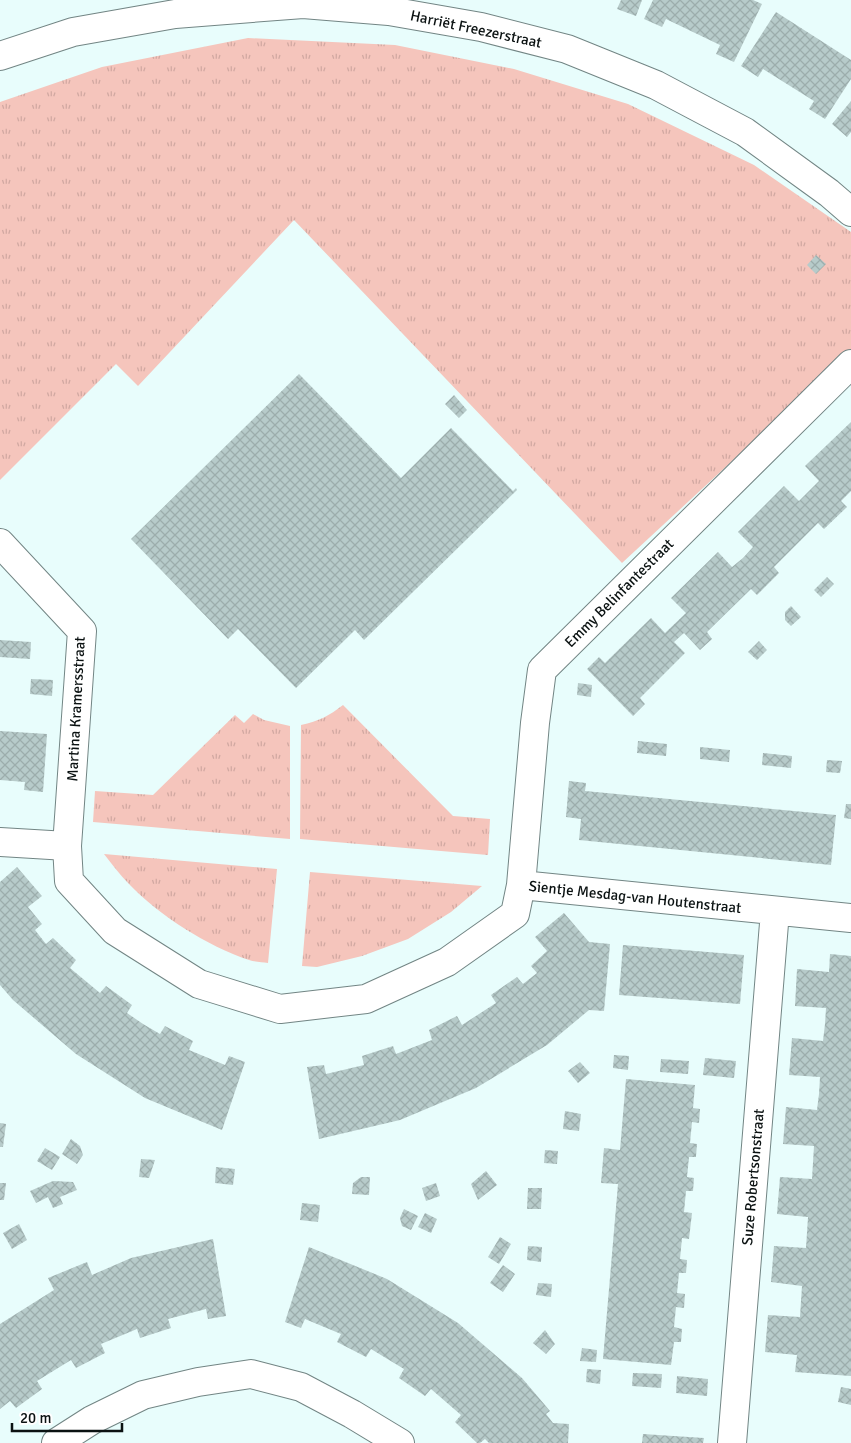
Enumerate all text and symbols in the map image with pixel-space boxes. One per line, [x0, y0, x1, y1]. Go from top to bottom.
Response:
street label: Harriët Freezerstraat [409, 6, 543, 52]
street label: Emmy Belinfantestraat [561, 535, 677, 651]
street label: Martina Kramersstraat [63, 636, 89, 782]
street label: Sientje Mesdag-van Houtenstraat [528, 877, 742, 917]
street label: Suze Robertsonstraat [738, 1108, 768, 1246]
scale bar [12, 1400, 122, 1432]
text: 20 m [20, 1409, 51, 1427]

